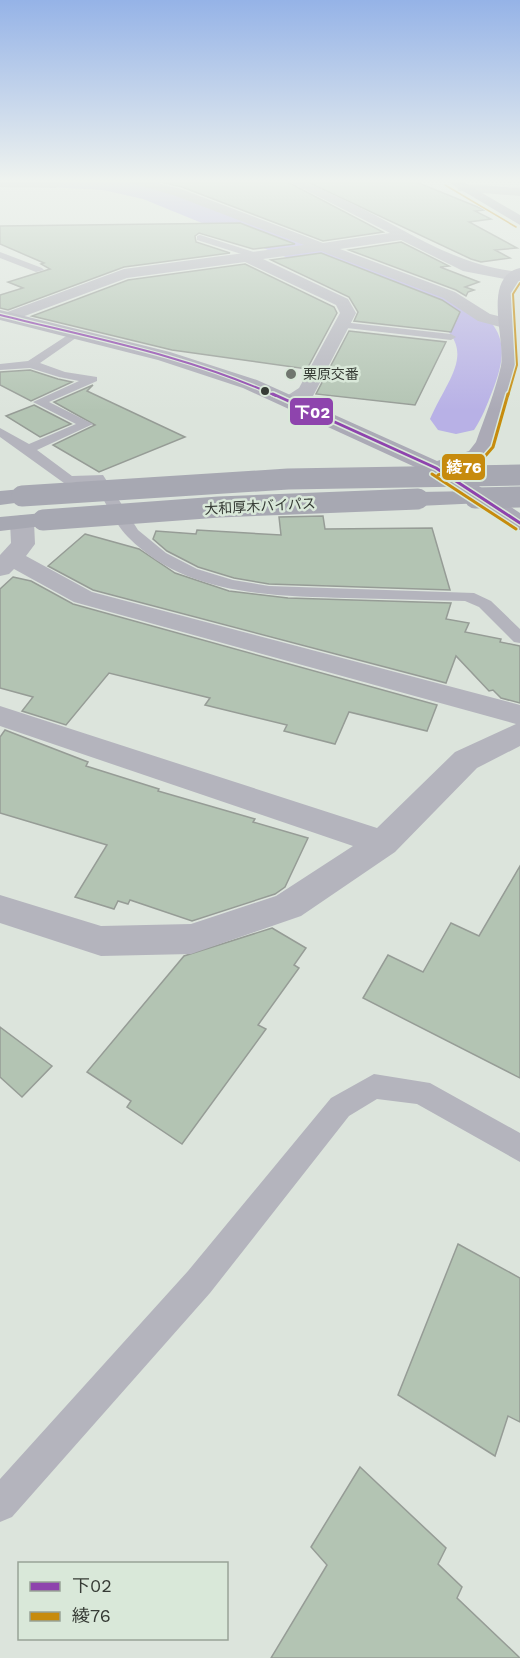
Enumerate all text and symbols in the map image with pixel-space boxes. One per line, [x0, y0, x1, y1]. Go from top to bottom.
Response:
place label: 栗原交番 [303, 366, 359, 382]
marker: 栗原交番 [284, 367, 298, 381]
unlabelled marker [259, 385, 271, 397]
line badge: 下02 [289, 397, 334, 426]
text: 下02 [294, 403, 330, 422]
line badge: 綾76 [441, 453, 486, 481]
text: 綾76 [446, 458, 482, 477]
street label: 大和厚木バイパス [204, 495, 316, 517]
legend [18, 1562, 228, 1640]
text: 下02 [72, 1575, 112, 1596]
text: 綾76 [72, 1605, 111, 1626]

